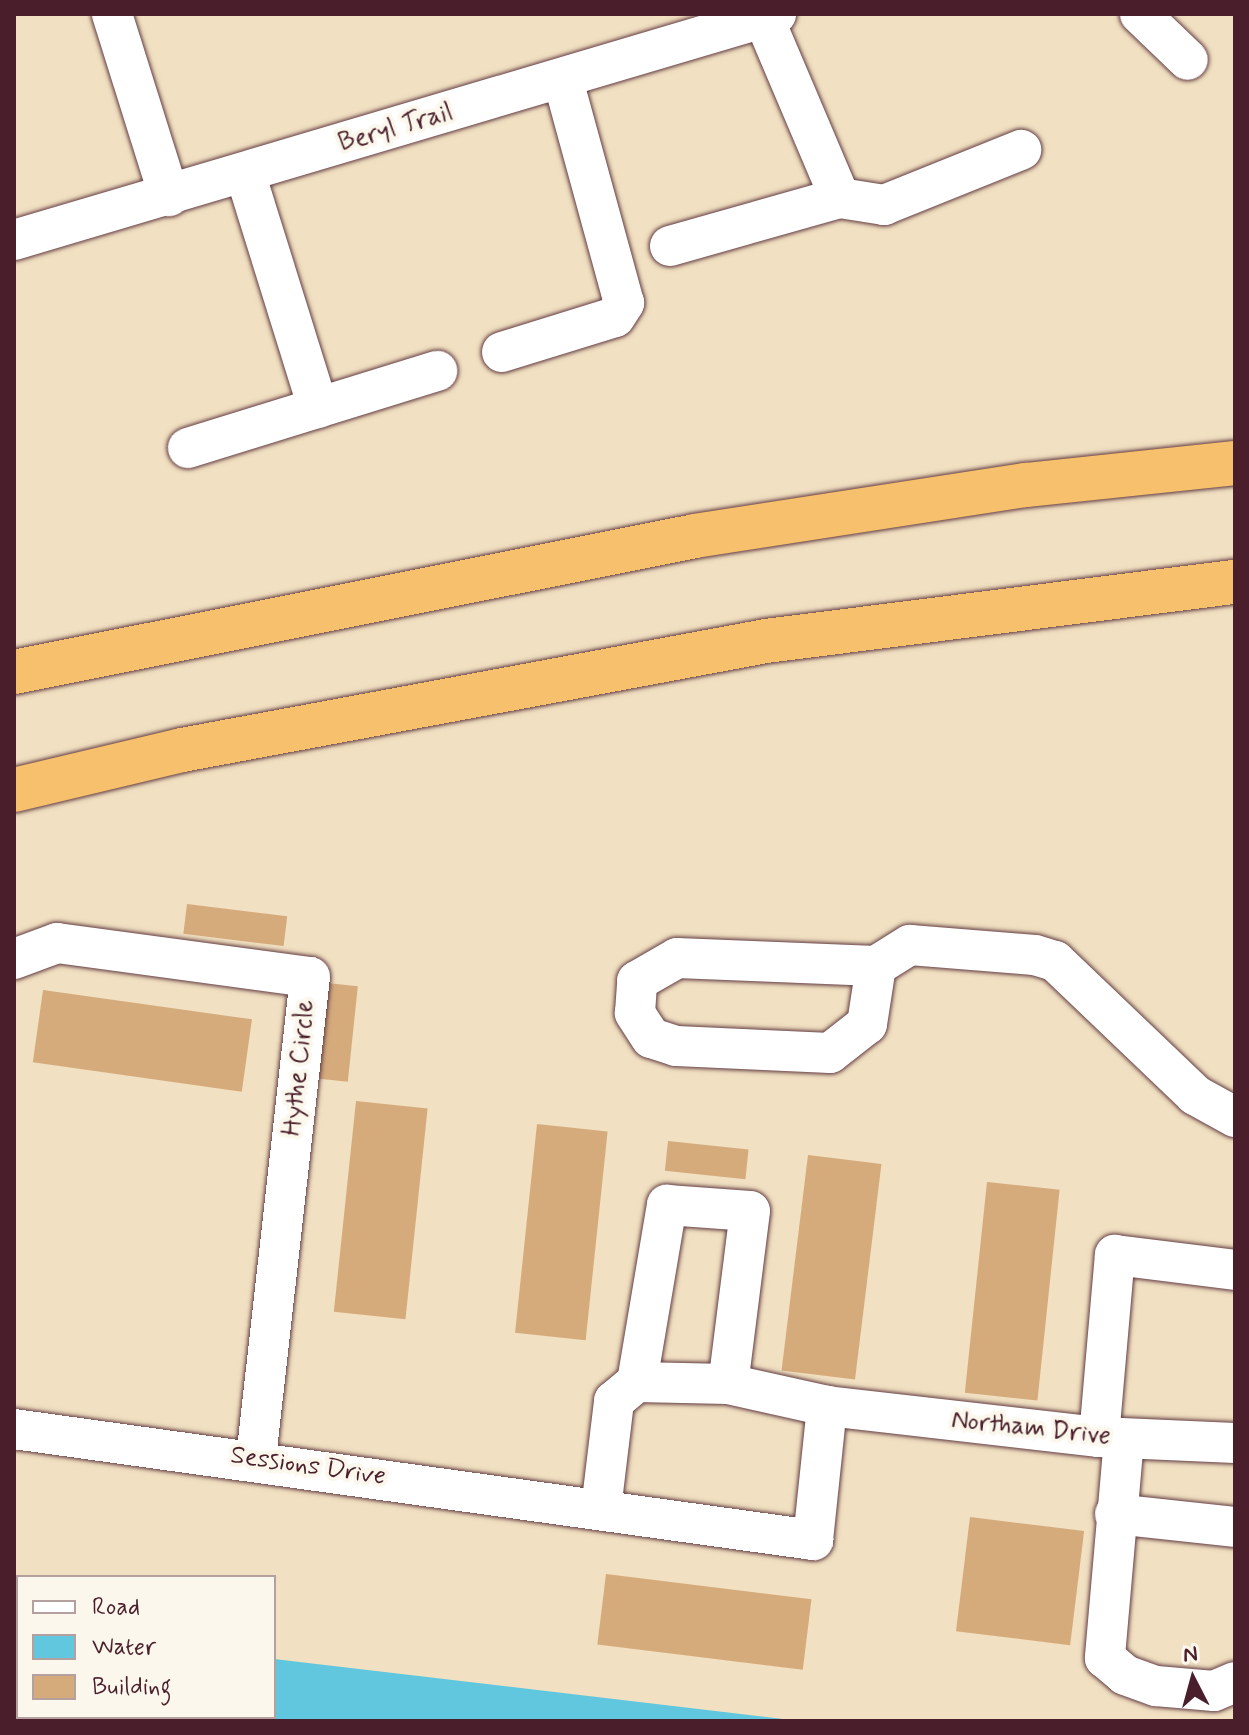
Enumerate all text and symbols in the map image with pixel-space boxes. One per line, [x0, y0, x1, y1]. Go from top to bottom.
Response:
street label: Beryl Trail [338, 98, 454, 160]
street label: Hythe Circle [277, 999, 323, 1137]
street label: Northam Drive [951, 1405, 1111, 1453]
street label: Sessions Drive [230, 1441, 386, 1493]
legend [16, 1575, 276, 1719]
text: Road [92, 1592, 140, 1623]
text: Water [92, 1632, 156, 1663]
north arrow [1153, 1639, 1233, 1719]
text: N [1182, 1640, 1199, 1670]
text: Building [92, 1672, 172, 1703]

